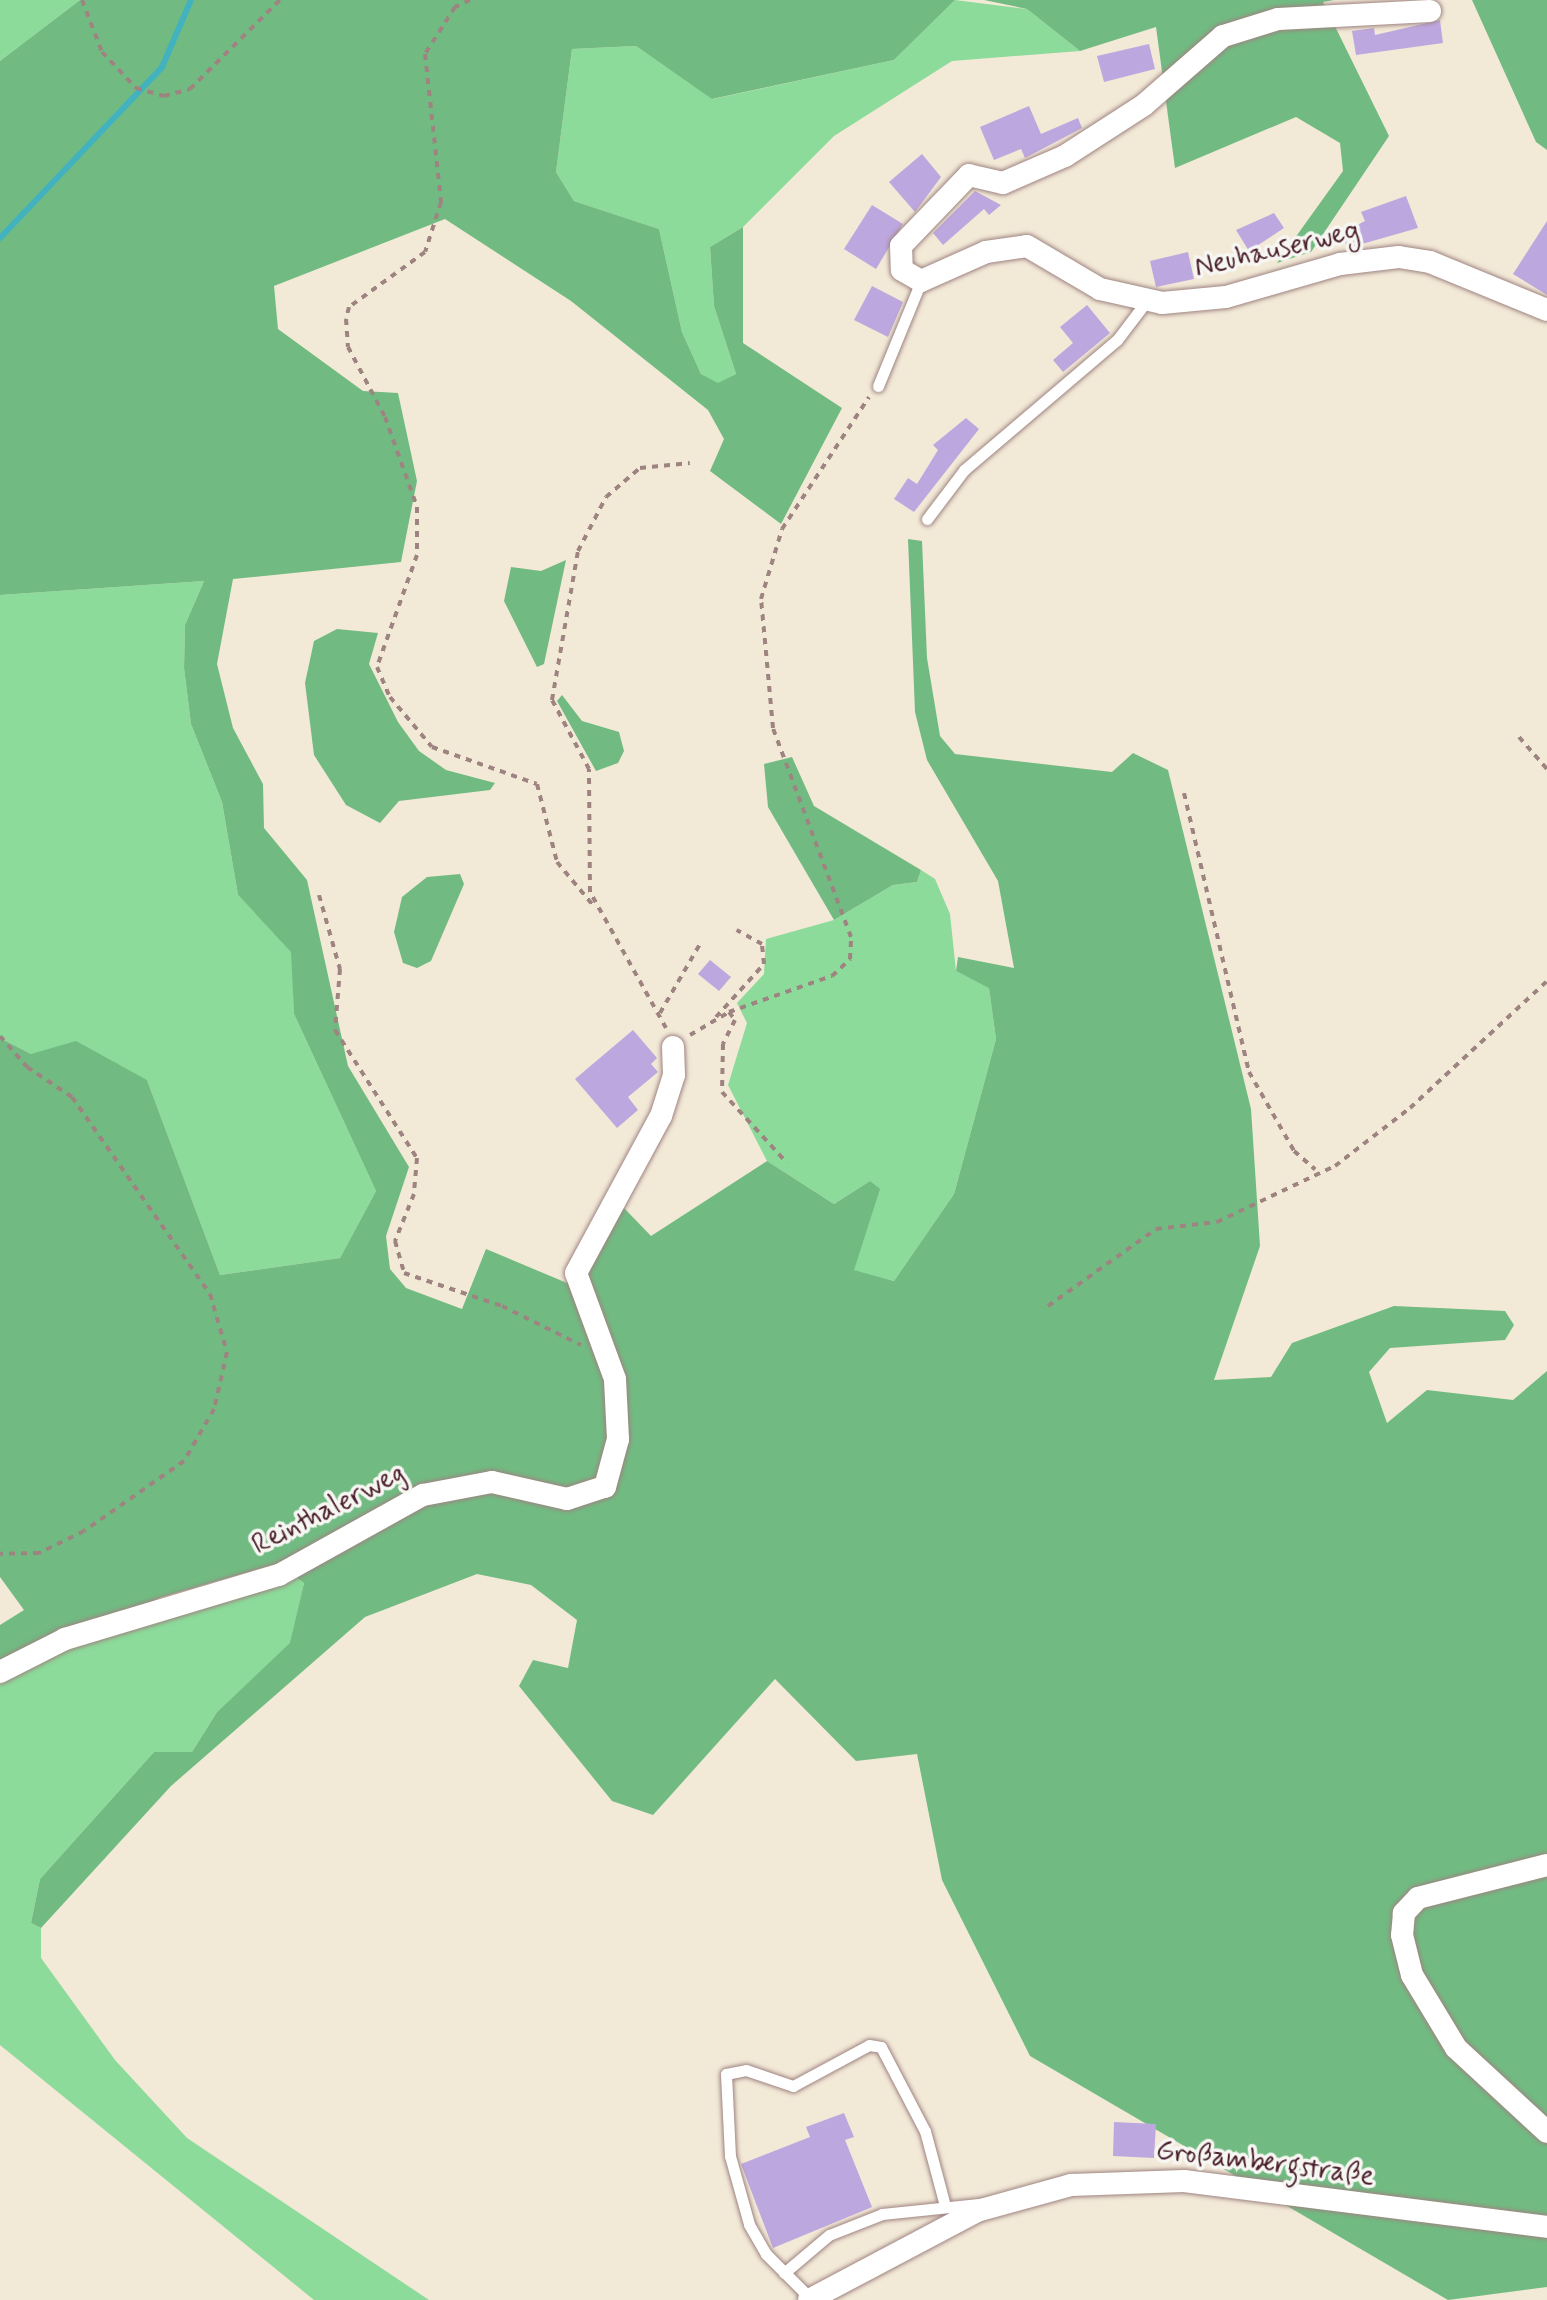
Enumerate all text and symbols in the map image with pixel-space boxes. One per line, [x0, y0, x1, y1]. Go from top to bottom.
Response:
street label: Neuhauserweg [1191, 215, 1363, 285]
street label: Reinthalerweg [247, 1457, 411, 1563]
street label: Großambergstraße [1154, 2134, 1376, 2194]

